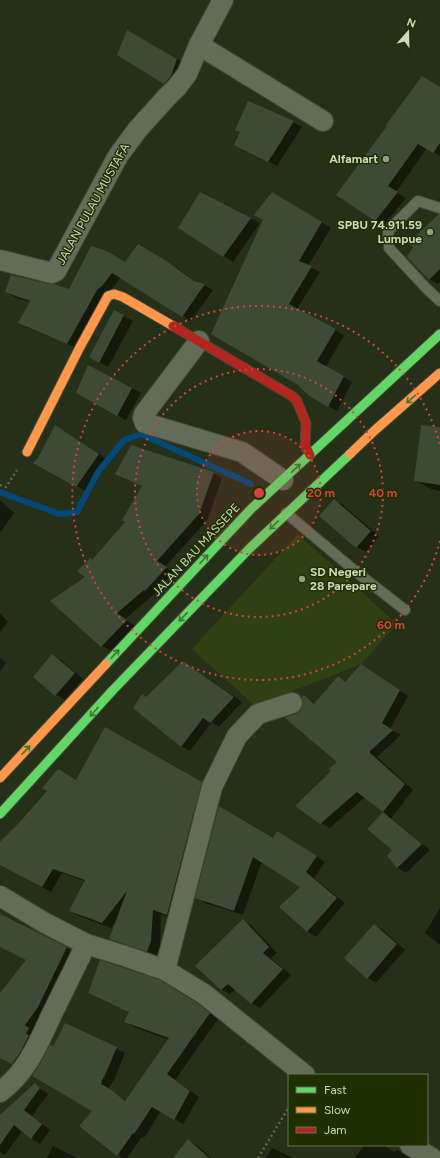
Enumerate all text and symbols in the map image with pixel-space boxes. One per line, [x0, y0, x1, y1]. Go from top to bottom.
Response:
north arrow [388, 12, 428, 52]
text: N [405, 16, 417, 31]
street label: JALAN PULAU MUSTAFA [54, 141, 132, 267]
place label: Alfamart [329, 152, 378, 166]
marker: Alfamart [381, 154, 391, 164]
place label: SPBU 74.911.59 Lumpue [338, 218, 422, 246]
marker: SPBU 74.911.59 Lumpue [425, 227, 435, 237]
one-way arrow [406, 394, 416, 403]
one-way arrow [291, 463, 301, 473]
centre of rings [252, 486, 266, 500]
text: 20 m [307, 486, 335, 500]
text: 40 m [369, 486, 397, 500]
street label: JALAN BAU MASSEPE [149, 501, 243, 599]
one-way arrow [269, 520, 279, 529]
one-way arrow [199, 554, 208, 564]
place label: SD Negeri 28 Parepare [310, 565, 377, 593]
marker: SD Negeri 28 Parepare [297, 574, 307, 584]
one-way arrow [178, 612, 188, 622]
text: 60 m [377, 618, 405, 632]
one-way arrow [110, 649, 120, 659]
one-way arrow [89, 706, 98, 717]
one-way arrow [22, 744, 31, 755]
legend [288, 1074, 428, 1146]
text: Fast [324, 1083, 347, 1097]
text: Slow [324, 1103, 351, 1117]
text: Jam [324, 1123, 347, 1137]

